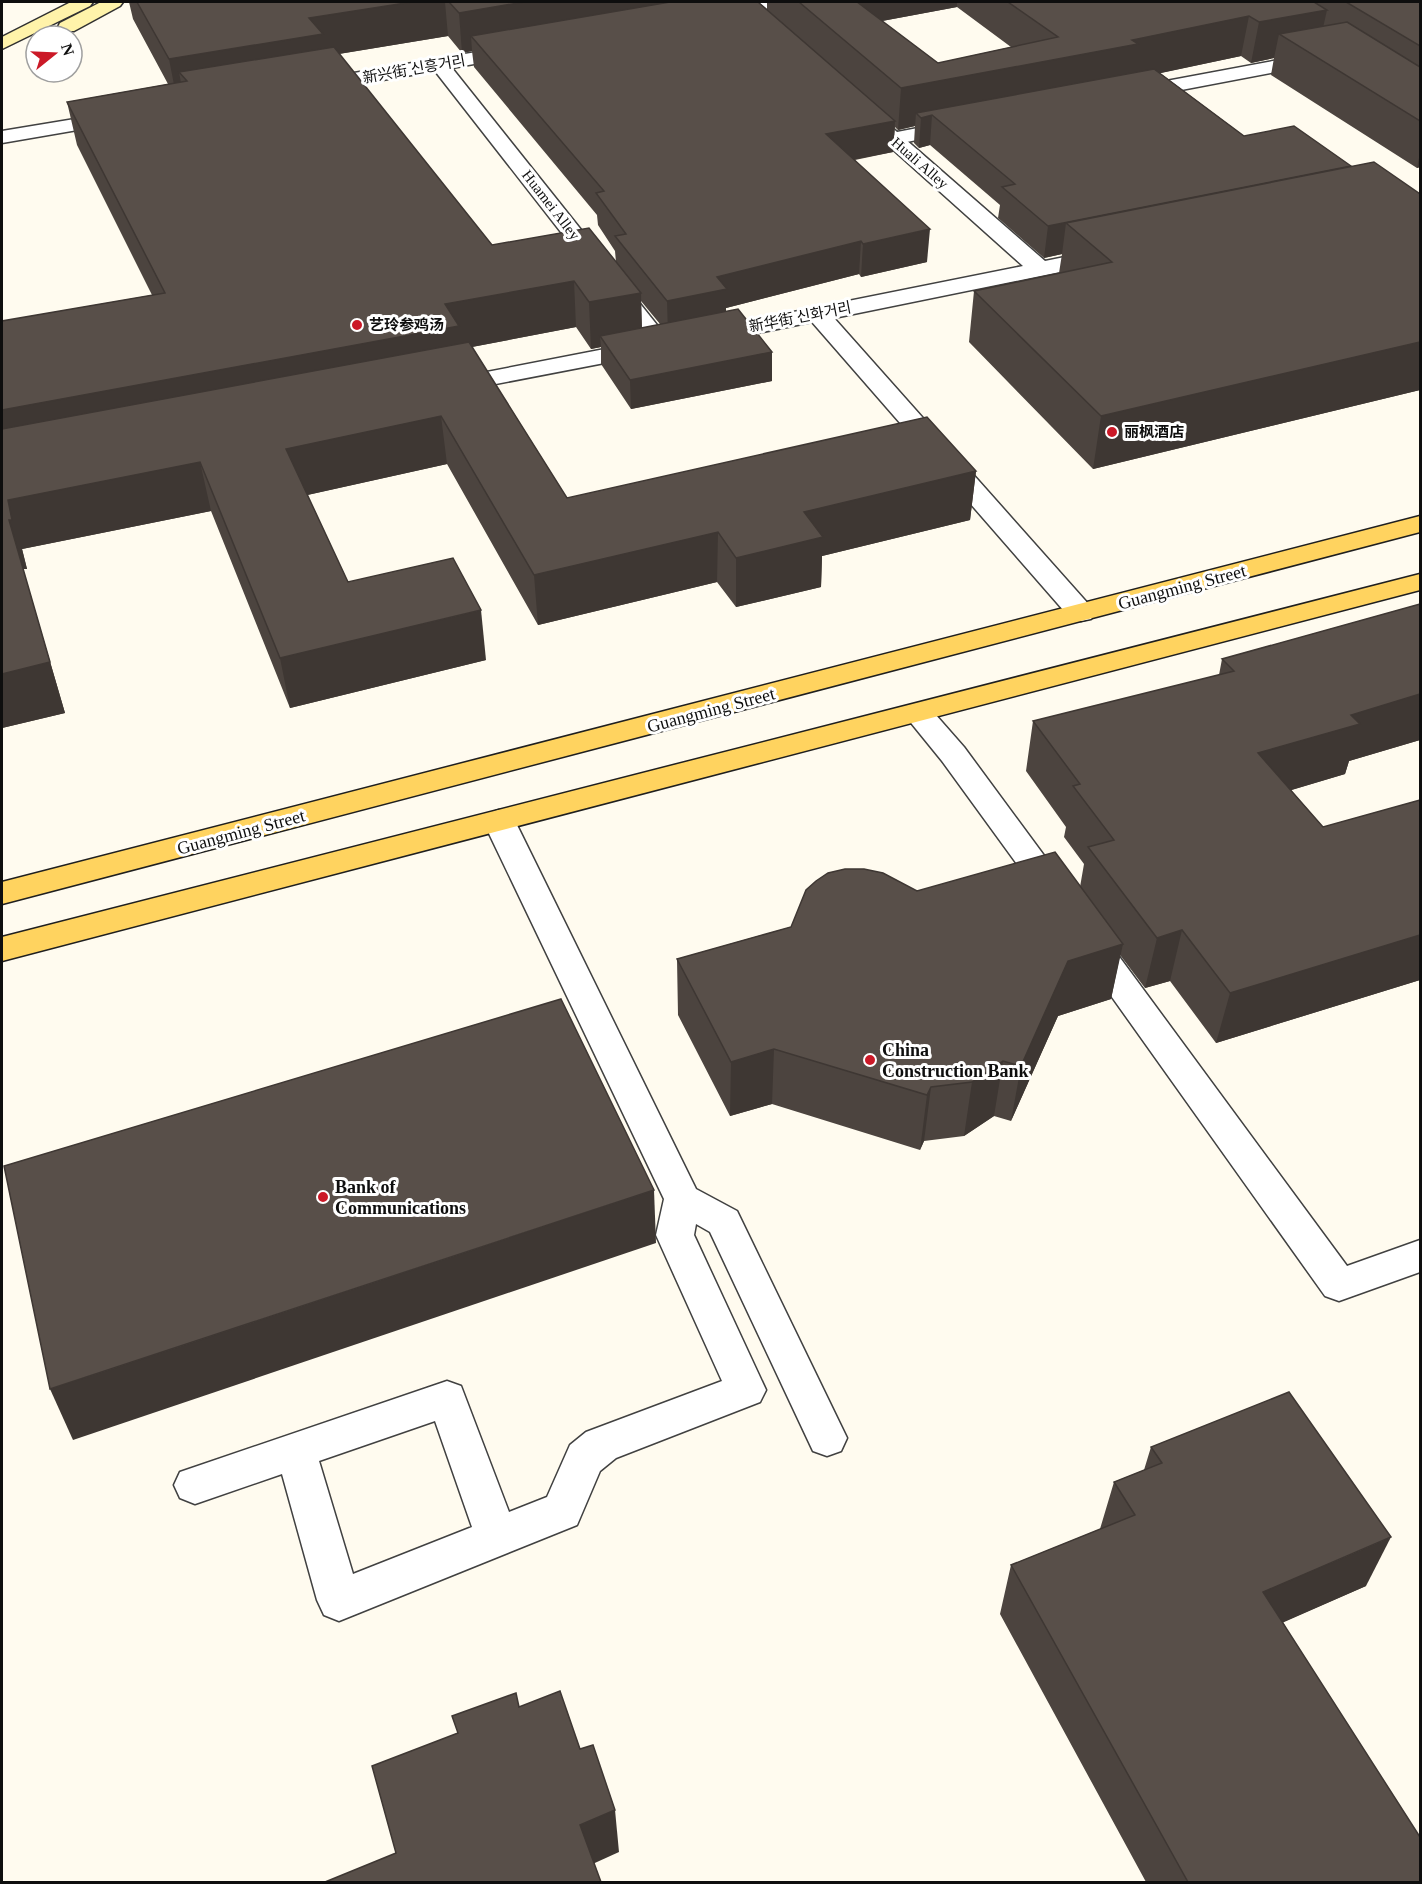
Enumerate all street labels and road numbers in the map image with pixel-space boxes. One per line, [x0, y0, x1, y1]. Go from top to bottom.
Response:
street label: 新兴街 신흥거리 [361, 52, 467, 86]
street label: Huali Alley [888, 134, 952, 192]
street label: Huamei Alley [519, 167, 583, 243]
street label: 新华街 신화거리 [747, 298, 853, 335]
street label: Guangming Street [1116, 560, 1248, 614]
street label: Guangming Street [645, 683, 777, 737]
street label: Guangming Street [175, 805, 307, 859]

